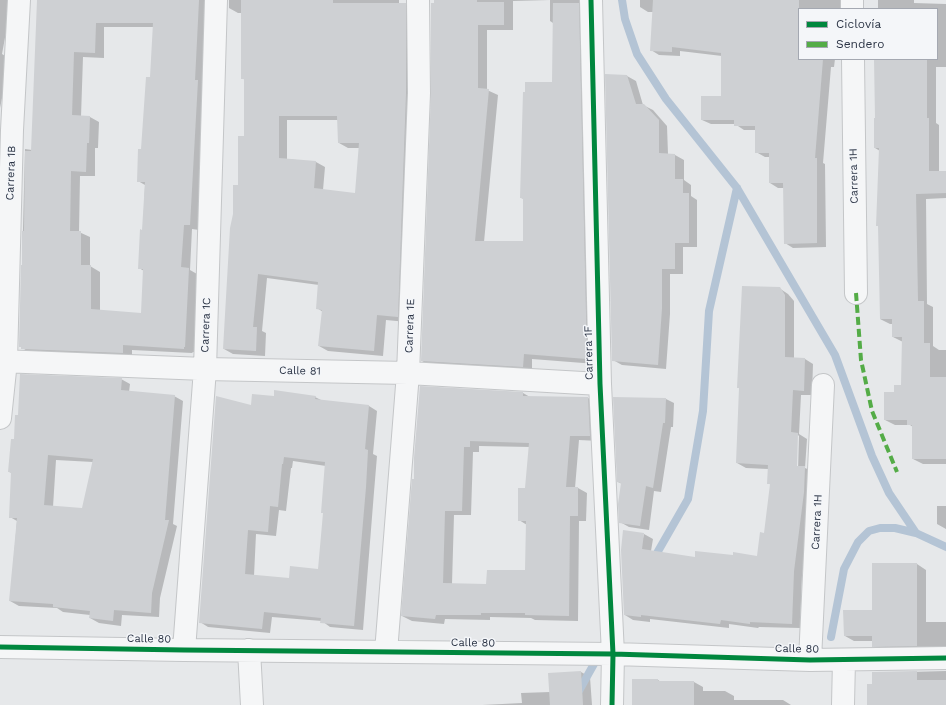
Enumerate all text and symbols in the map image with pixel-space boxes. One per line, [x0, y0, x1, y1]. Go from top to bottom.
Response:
legend [798, 8, 938, 60]
text: Ciclovía [836, 17, 881, 31]
text: Sendero [836, 37, 884, 51]
street label: Carrera 1B [3, 145, 19, 201]
street label: Carrera 1H [847, 148, 861, 204]
street label: Carrera 1C [198, 297, 214, 353]
street label: Carrera 1E [402, 299, 418, 353]
street label: Carrera 1F [582, 326, 596, 380]
street label: Calle 81 [279, 364, 321, 378]
street label: Carrera 1H [809, 494, 825, 550]
street label: Calle 80 [127, 632, 171, 646]
street label: Calle 80 [451, 636, 495, 650]
street label: Calle 80 [775, 642, 819, 656]

